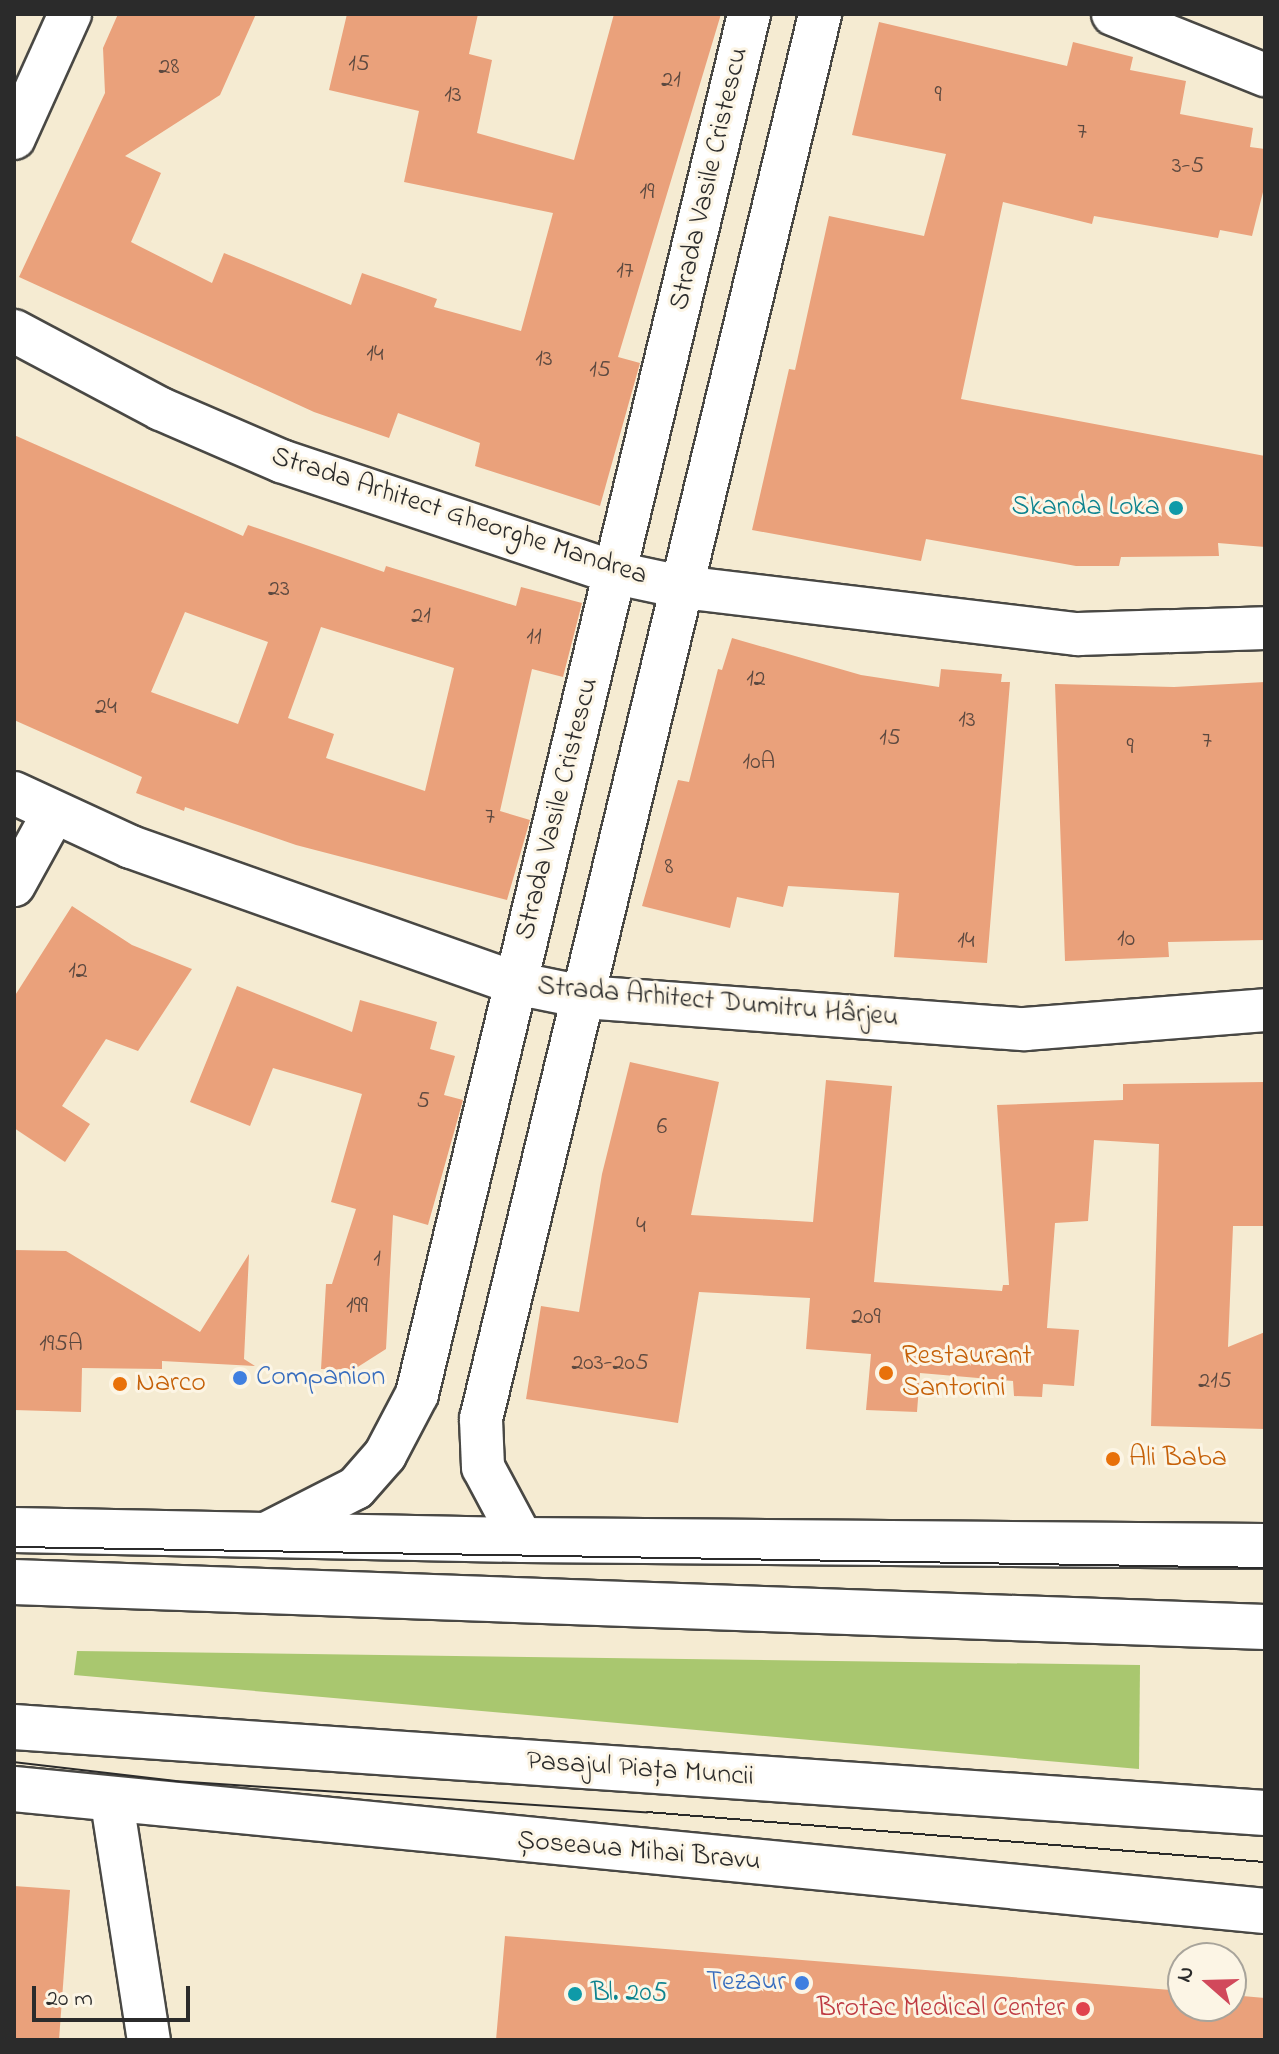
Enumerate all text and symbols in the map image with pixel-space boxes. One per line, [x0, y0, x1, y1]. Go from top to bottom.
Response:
street label: Strada Vasile Cristescu [663, 44, 757, 314]
house number: 15 [348, 51, 370, 79]
house number: 28 [159, 54, 179, 82]
house number: 21 [661, 67, 681, 95]
house number: 13 [444, 82, 462, 110]
house number: 9 [934, 82, 942, 110]
house number: 7 [1077, 119, 1087, 147]
house number: 3-5 [1172, 153, 1204, 181]
house number: 19 [640, 179, 654, 207]
house number: 17 [616, 258, 634, 286]
house number: 14 [366, 341, 384, 369]
house number: 13 [535, 346, 553, 374]
house number: 15 [589, 357, 611, 385]
street label: Strada Arhitect Gheorghe Mandrea [267, 440, 651, 594]
place label: Skanda Loka [1012, 491, 1160, 525]
marker: Skanda Loka [1167, 499, 1185, 517]
house number: 23 [268, 576, 290, 604]
house number: 21 [411, 603, 431, 631]
house number: 11 [526, 624, 542, 652]
house number: 12 [746, 666, 766, 694]
street label: Strada Vasile Cristescu [509, 675, 607, 943]
house number: 24 [95, 694, 117, 722]
house number: 13 [958, 707, 976, 735]
house number: 15 [879, 725, 901, 753]
house number: 7 [1202, 728, 1212, 756]
house number: 9 [1126, 734, 1134, 762]
house number: 10A [743, 749, 775, 777]
house number: 7 [485, 804, 495, 832]
house number: 8 [665, 854, 673, 882]
house number: 10 [1117, 926, 1135, 954]
house number: 14 [957, 928, 975, 956]
house number: 12 [68, 958, 88, 986]
street label: Strada Arhitect Dumitru Hârjeu [536, 970, 900, 1036]
house number: 5 [416, 1088, 430, 1116]
house number: 6 [657, 1114, 667, 1142]
house number: 4 [636, 1213, 646, 1241]
house number: 1 [373, 1246, 381, 1274]
house number: 199 [346, 1293, 368, 1321]
house number: 209 [851, 1304, 881, 1332]
house number: 195A [39, 1331, 83, 1359]
place label: Restaurant Santorini [902, 1340, 1032, 1406]
house number: 203-205 [571, 1350, 649, 1378]
place label: Companion [256, 1361, 385, 1395]
marker: Restaurant Santorini [877, 1364, 895, 1382]
place label: Narco [136, 1367, 206, 1401]
house number: 215 [1198, 1368, 1232, 1396]
marker: Companion [231, 1369, 249, 1387]
marker: Narco [111, 1375, 129, 1393]
place label: Ali Baba [1129, 1442, 1227, 1476]
marker: Ali Baba [1104, 1450, 1122, 1468]
street label: Pasajul Piața Muncii [525, 1745, 755, 1795]
street label: Șoseaua Mihai Bravu [516, 1825, 762, 1879]
north arrow [1167, 1942, 1247, 2022]
text: N [1169, 1962, 1204, 1987]
place label: Tezaur [706, 1966, 786, 2000]
scale bar [36, 1970, 194, 2020]
marker: Tezaur [793, 1974, 811, 1992]
place label: Bl. 205 [591, 1977, 668, 2011]
text: 20 m [46, 1982, 93, 2017]
marker: Bl. 205 [566, 1985, 584, 2003]
place label: Brotac Medical Center [817, 1992, 1065, 2026]
marker: Brotac Medical Center [1072, 1998, 1094, 2020]

